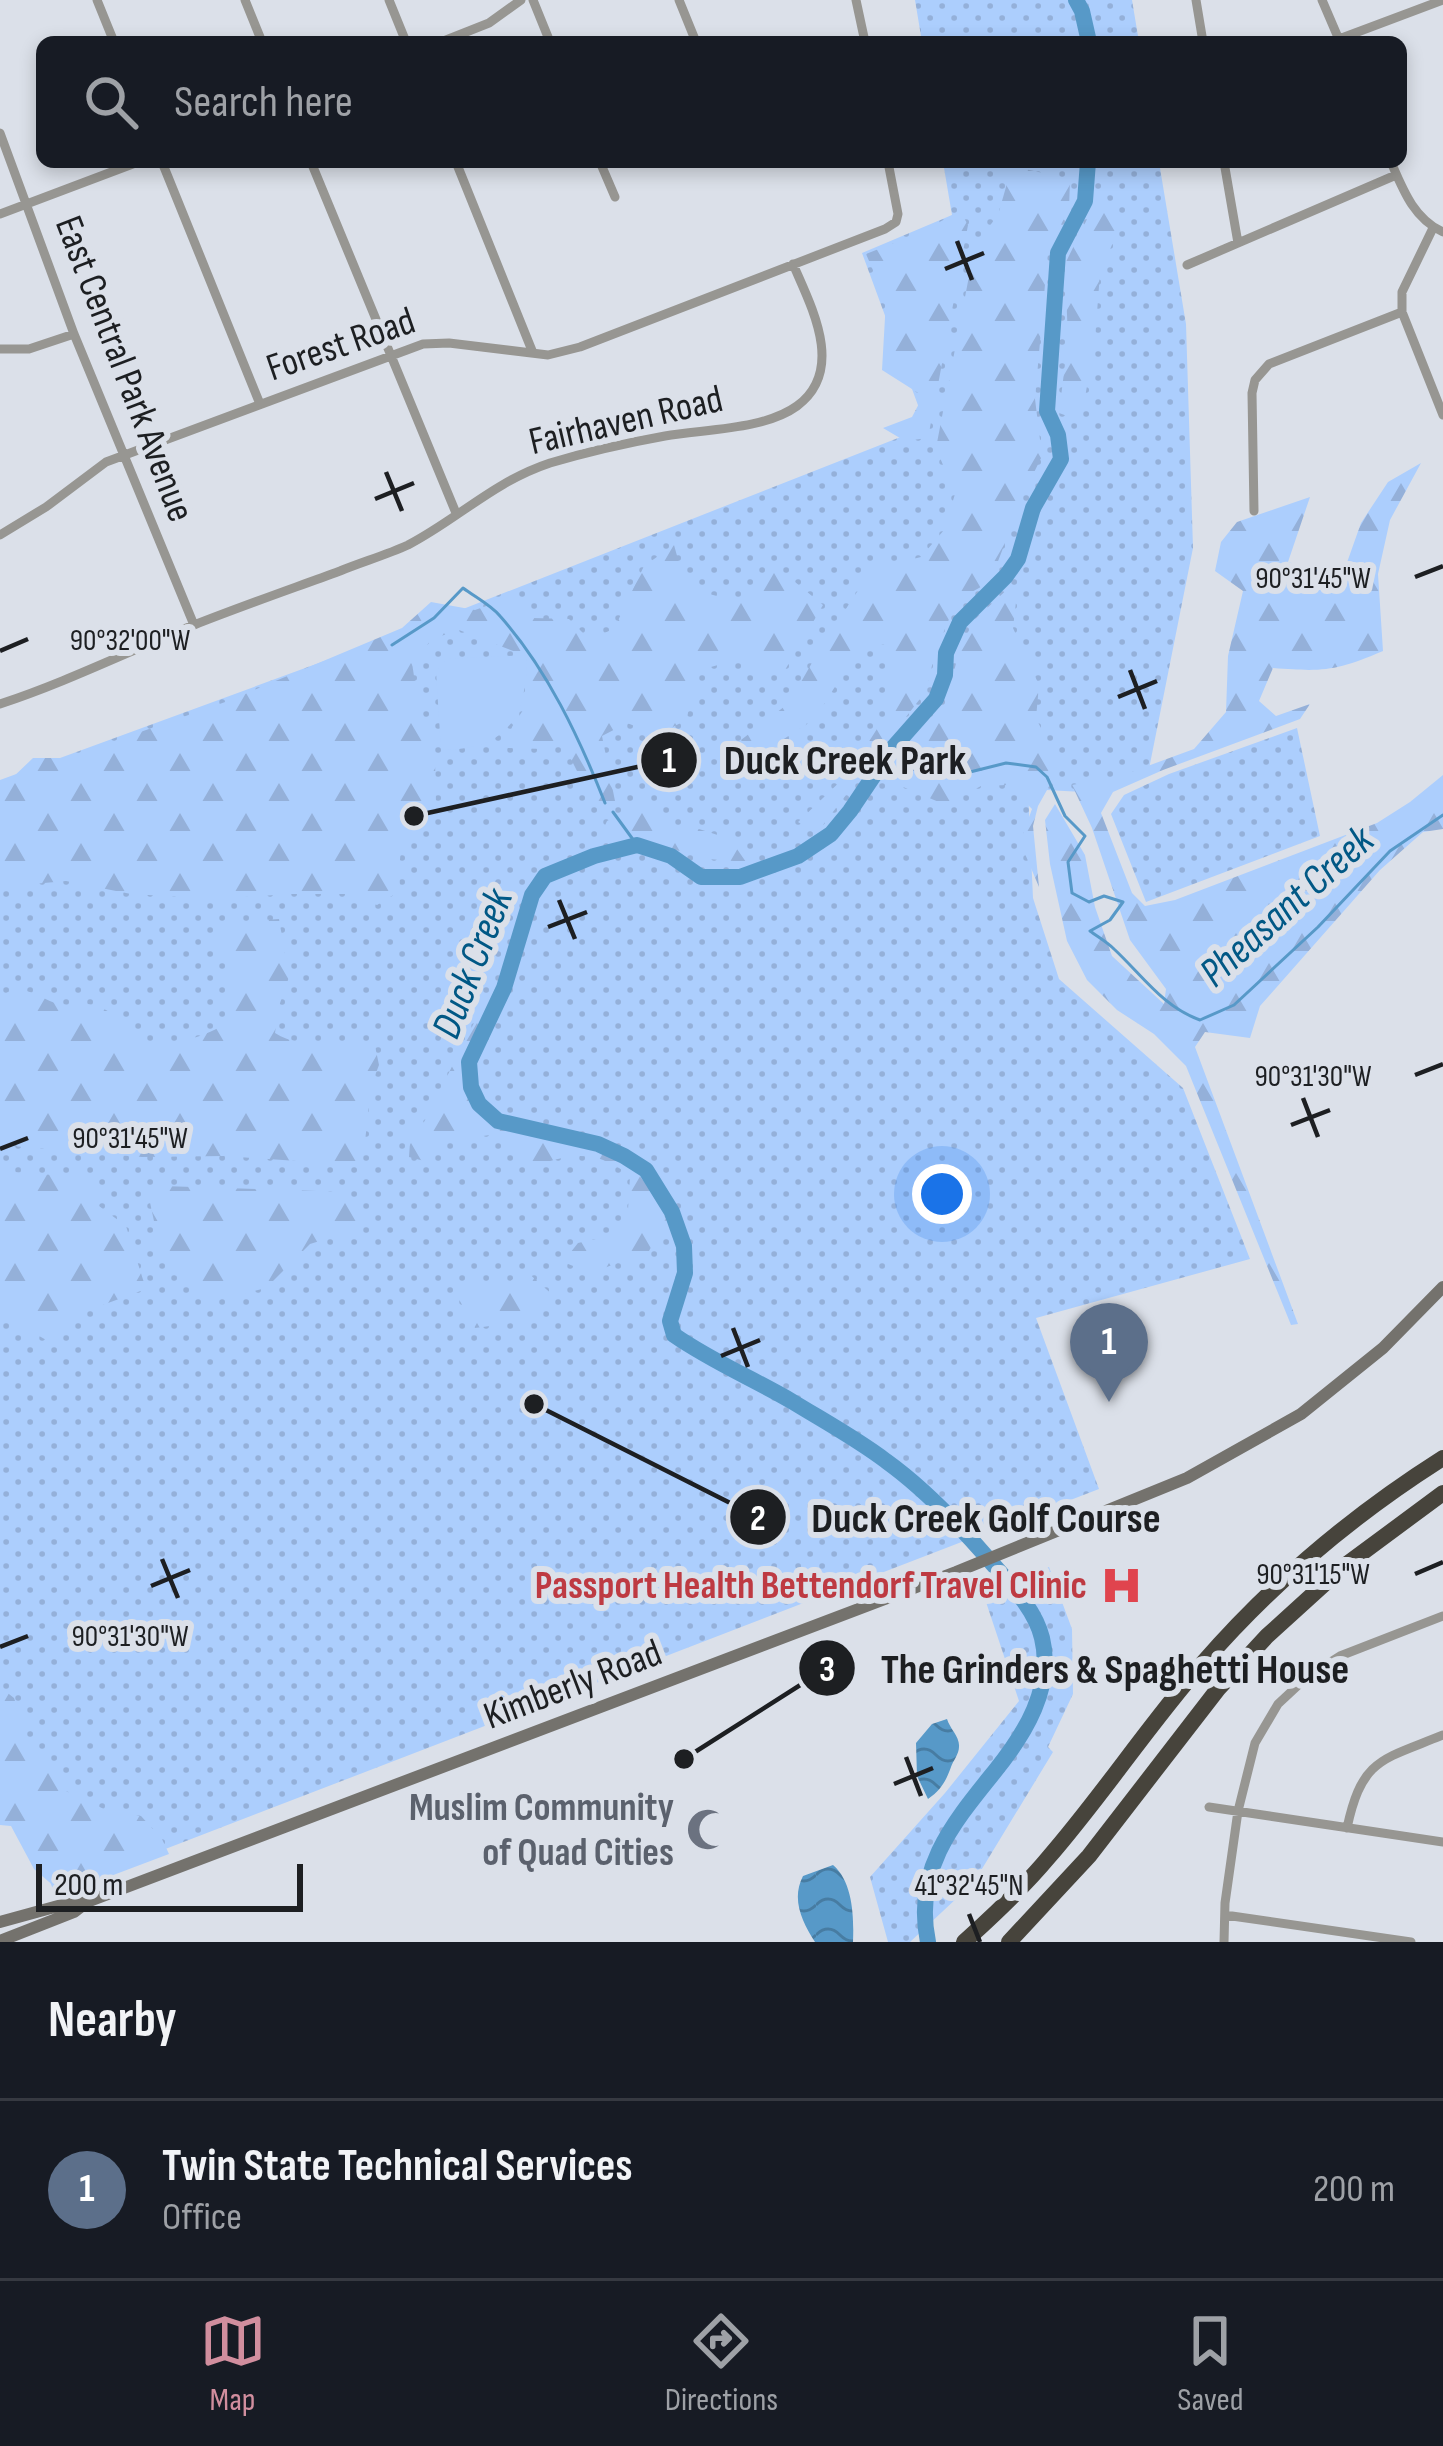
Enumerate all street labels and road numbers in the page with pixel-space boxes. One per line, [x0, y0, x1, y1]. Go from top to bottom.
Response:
street label: East Central Park Avenue [44, 210, 204, 528]
street label: Forest Road [261, 298, 421, 392]
street label: Fairhaven Road [525, 376, 727, 466]
street label: Kimberly Road [477, 1630, 669, 1740]

